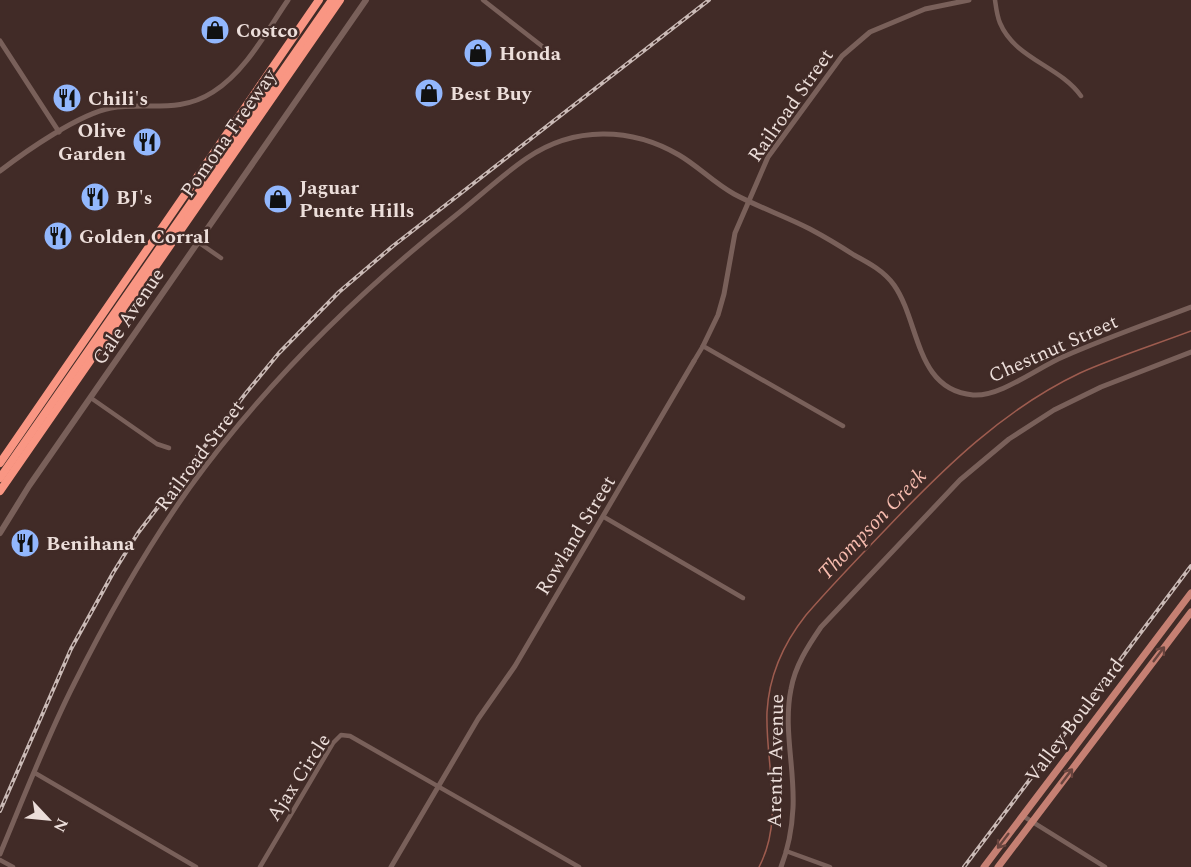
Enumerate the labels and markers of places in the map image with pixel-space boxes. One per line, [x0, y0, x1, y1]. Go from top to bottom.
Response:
shop icon: Costco [199, 14, 231, 46]
place label: Costco [236, 16, 298, 46]
shop icon: Honda [462, 37, 494, 69]
place label: Honda [499, 39, 562, 69]
shop icon: Best Buy [413, 77, 445, 109]
place label: Best Buy [450, 79, 533, 109]
restaurant icon: Chili's [51, 82, 83, 114]
place label: Chili's [88, 84, 148, 114]
place label: Olive Garden [58, 116, 126, 169]
restaurant icon: Olive Garden [131, 126, 163, 158]
place label: Jaguar Puente Hills [299, 173, 414, 226]
restaurant icon: BJ's [79, 181, 111, 213]
place label: BJ's [116, 183, 152, 213]
shop icon: Jaguar Puente Hills [262, 183, 294, 215]
restaurant icon: Golden Corral [42, 220, 74, 252]
place label: Golden Corral [79, 222, 210, 252]
restaurant icon: Benihana [9, 527, 41, 559]
place label: Benihana [46, 529, 135, 559]

